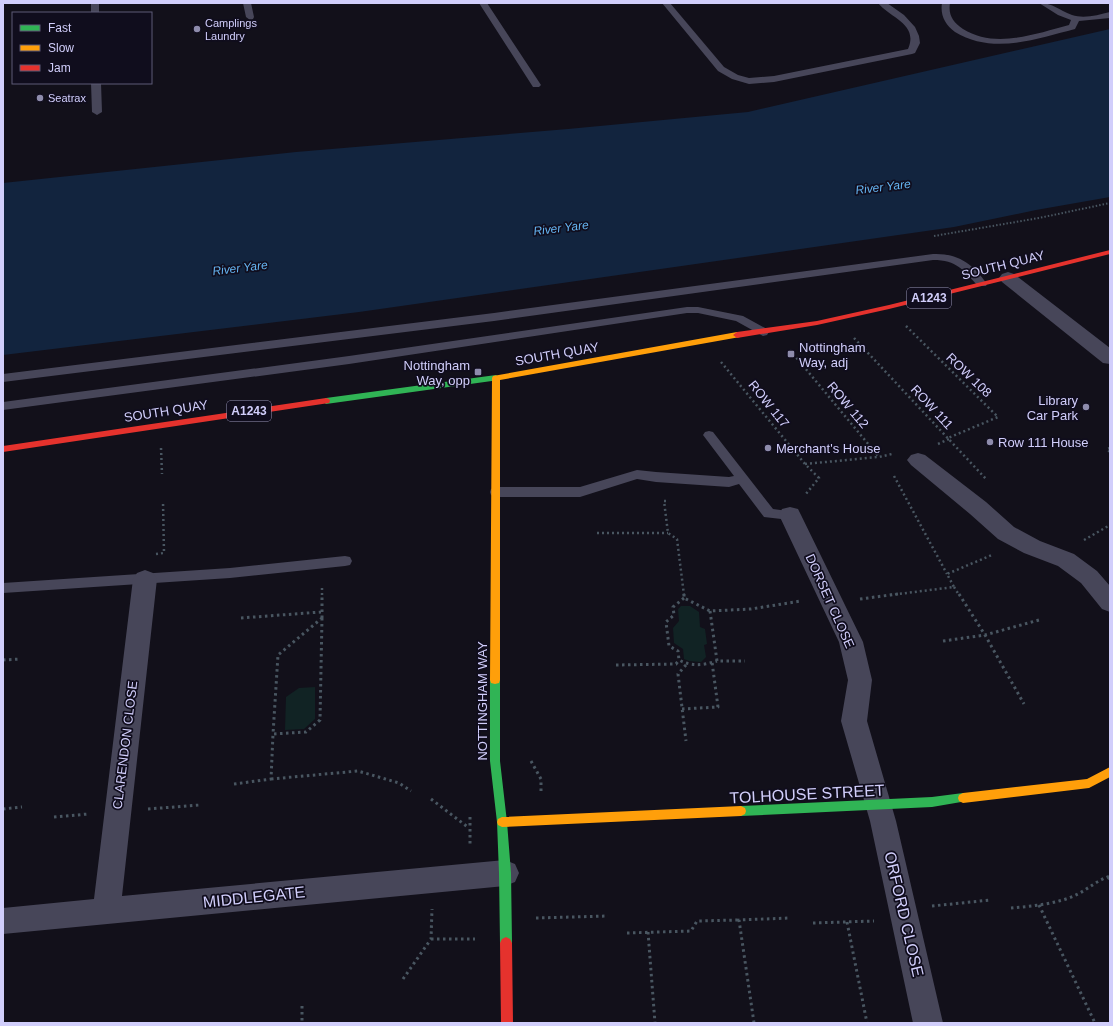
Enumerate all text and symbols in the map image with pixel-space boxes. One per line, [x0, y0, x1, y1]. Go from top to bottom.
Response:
legend [12, 12, 152, 84]
place label: Camplings Laundry [205, 17, 257, 42]
text: Fast [48, 21, 72, 35]
marker: Camplings Laundry [192, 24, 202, 34]
text: Slow [48, 41, 74, 55]
text: Jam [48, 61, 71, 75]
place label: Seatrax [48, 92, 86, 104]
marker: Seatrax [35, 93, 45, 103]
water label: River Yare [855, 177, 912, 197]
water label: River Yare [533, 218, 590, 238]
street label: SOUTH QUAY [960, 247, 1046, 283]
water label: River Yare [212, 258, 269, 278]
road number: A1243 [907, 288, 951, 308]
street label: SOUTH QUAY [514, 339, 600, 369]
place label: Nottingham Way, adj [799, 340, 865, 370]
marker: Nottingham Way, adj [786, 349, 796, 359]
street label: ROW 108 [943, 350, 995, 400]
place label: Nottingham Way, opp [404, 358, 470, 388]
marker: Nottingham Way, opp [473, 367, 483, 377]
street label: ROW 117 [746, 377, 792, 431]
street label: ROW 112 [824, 379, 872, 431]
street label: ROW 111 [908, 382, 956, 432]
place label: Library Car Park [1027, 393, 1078, 423]
street label: SOUTH QUAY [123, 397, 209, 425]
road number: A1243 [227, 401, 271, 421]
marker: Library Car Park [1081, 402, 1091, 412]
place label: Row 111 House [998, 435, 1089, 450]
marker: Row 111 House [985, 437, 995, 447]
place label: Merchant's House [776, 441, 880, 456]
marker: Merchant's House [763, 443, 773, 453]
street label: DORSET CLOSE [802, 552, 858, 651]
street label: NOTTINGHAM WAY [475, 641, 490, 761]
street label: CLARENDON CLOSE [110, 680, 140, 810]
street label: TOLHOUSE STREET [729, 781, 885, 807]
street label: ORFORD CLOSE [881, 850, 927, 978]
street label: MIDDLEGATE [202, 883, 306, 911]

